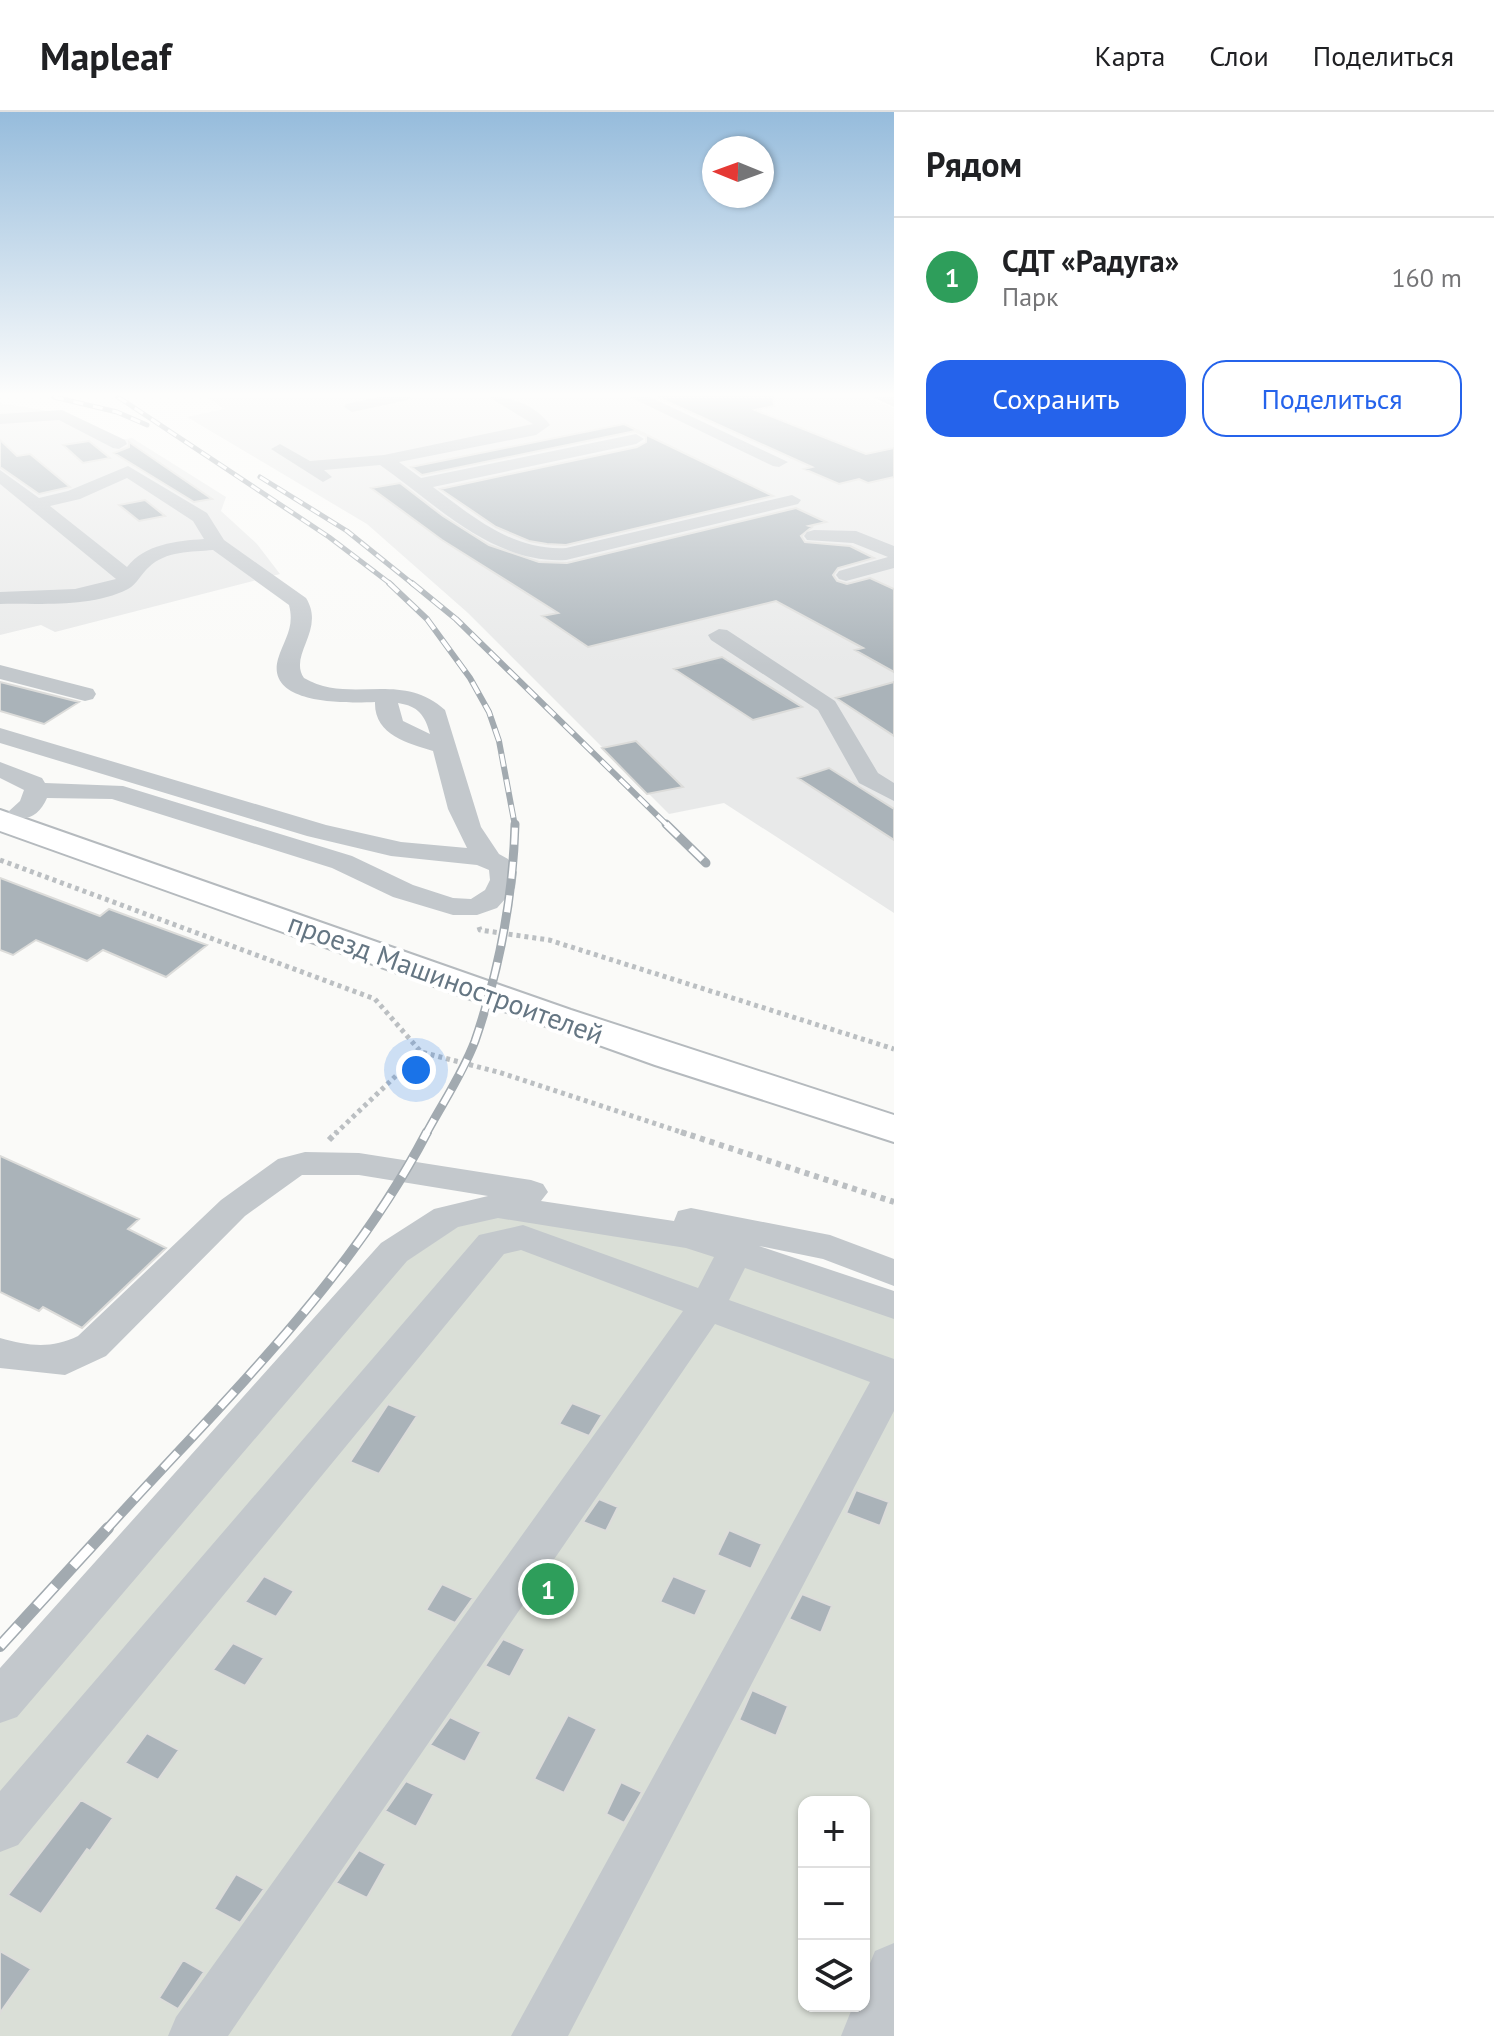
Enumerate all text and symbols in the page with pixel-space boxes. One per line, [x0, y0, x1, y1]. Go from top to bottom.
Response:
text: Mapleaf [40, 31, 171, 80]
text: Карта [1095, 37, 1165, 74]
text: Слои [1209, 37, 1269, 74]
text: Поделиться [1313, 37, 1454, 74]
north arrow [702, 136, 774, 208]
text: Рядом [926, 142, 1022, 186]
text: СДТ «Радуга» [1002, 241, 1179, 280]
text: 1 [945, 261, 959, 294]
text: 160 m [1391, 261, 1462, 294]
text: Парк [1002, 280, 1059, 313]
button: Сохранить [926, 360, 1186, 437]
button: Поделиться [1202, 360, 1462, 437]
street label: проезд Машиностроителей [283, 904, 609, 1052]
your location [396, 1050, 436, 1090]
pin: 1 [522, 1559, 574, 1619]
map controls [798, 1796, 870, 2012]
button: + [798, 1796, 870, 1868]
button: − [798, 1868, 870, 1940]
button: layers [798, 1940, 870, 2012]

